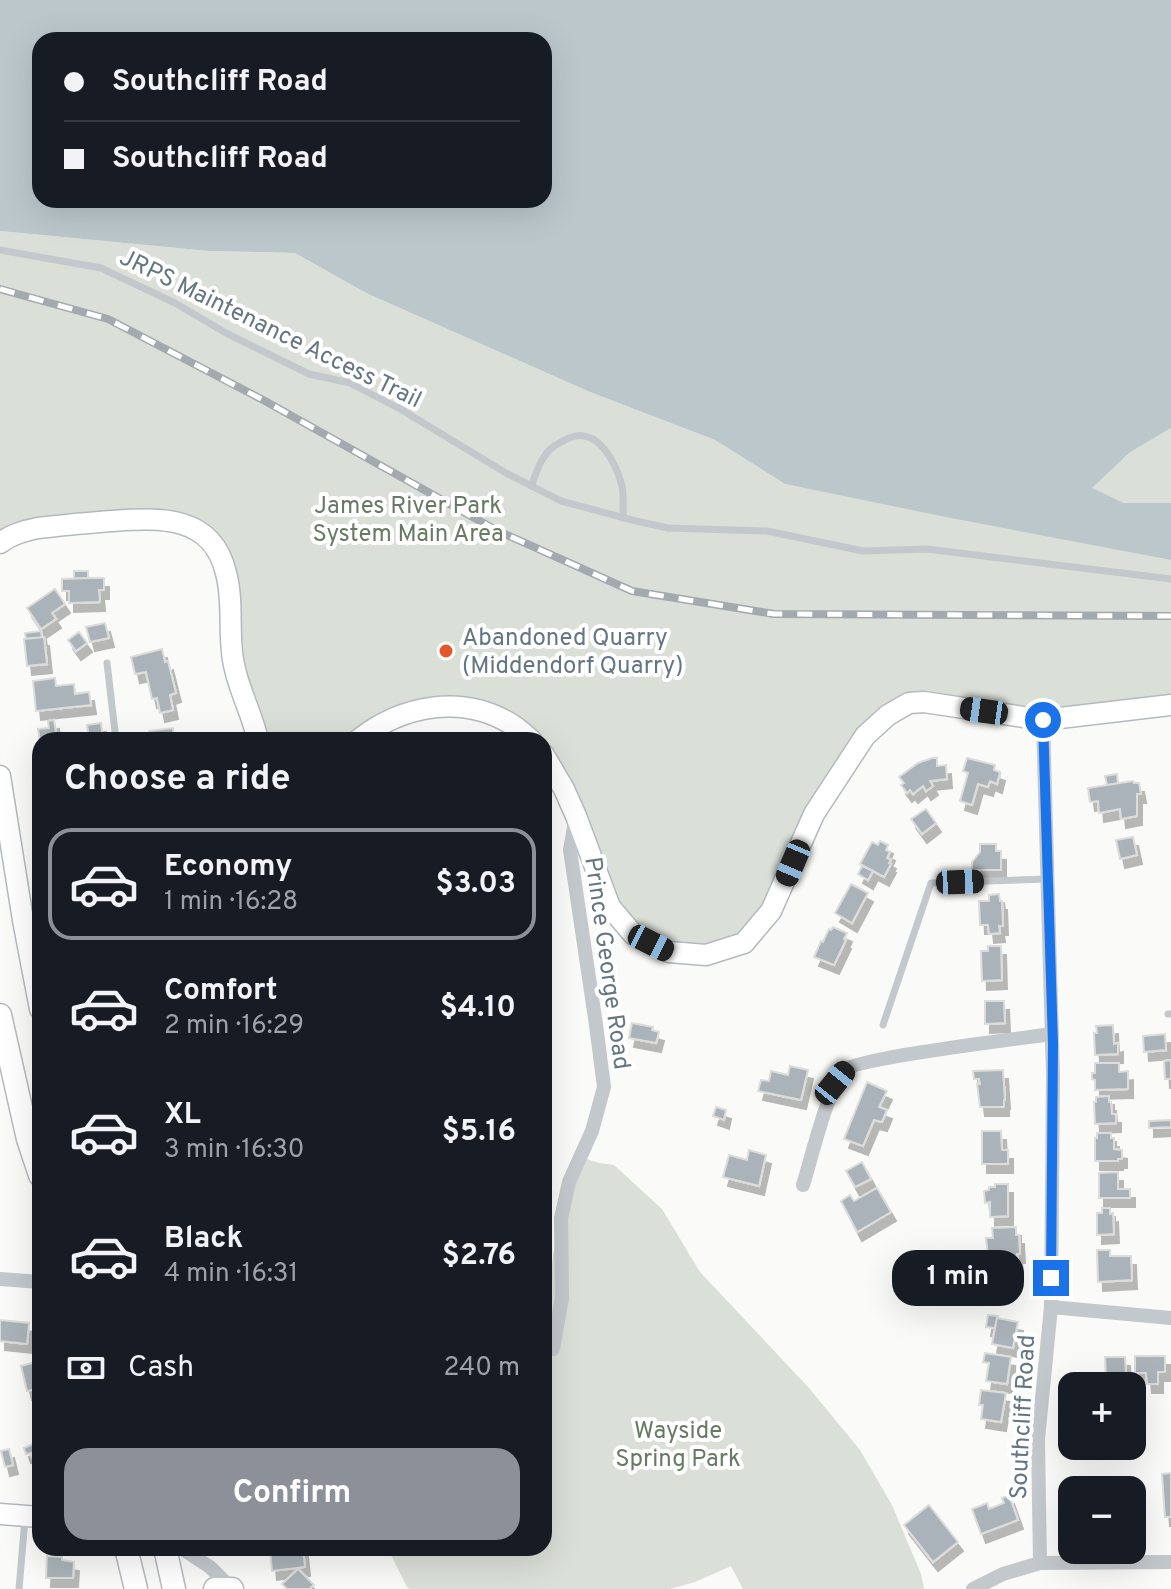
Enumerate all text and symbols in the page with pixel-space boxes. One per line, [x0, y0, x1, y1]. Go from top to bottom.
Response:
text: Southcliff Road [112, 64, 328, 101]
text: Southcliff Road [112, 141, 328, 178]
street label: JRPS Maintenance Access Trail [114, 243, 426, 416]
park label: James River Park System Main Area [312, 492, 504, 550]
place label: Abandoned Quarry (Middendorf Quarry) [462, 624, 683, 682]
marker: Abandoned Quarry (Middendorf Quarry) [437, 642, 455, 660]
car [959, 696, 1009, 726]
route start [1025, 702, 1061, 738]
text: Choose a ride [64, 757, 290, 803]
car [773, 836, 813, 890]
icon: car [68, 848, 140, 920]
text: Economy [164, 849, 292, 886]
street label: Prince George Road [576, 855, 636, 1072]
text: $3.03 [436, 866, 516, 903]
car [936, 869, 984, 895]
text: 1 min · 16:28 [164, 886, 298, 919]
car [624, 921, 678, 965]
icon: car [68, 972, 140, 1044]
text: Comfort [164, 973, 277, 1010]
text: $4.10 [440, 990, 516, 1027]
text: 2 min · 16:29 [164, 1010, 304, 1043]
car [811, 1057, 859, 1109]
icon: car [68, 1096, 140, 1168]
text: XL [164, 1097, 201, 1134]
text: $5.16 [442, 1114, 516, 1151]
text: 3 min · 16:30 [164, 1134, 304, 1167]
icon: car [68, 1220, 140, 1292]
text: Black [164, 1221, 243, 1258]
text: $2.76 [442, 1238, 516, 1275]
callout: 1 min [891, 1250, 1023, 1306]
text: 4 min · 16:31 [164, 1258, 298, 1291]
route end [1033, 1260, 1069, 1296]
text: 1 min [927, 1261, 989, 1294]
street label: Southcliff Road [1005, 1334, 1043, 1500]
icon: cash [64, 1346, 108, 1390]
text: Cash [128, 1350, 194, 1387]
text: 240 m [443, 1352, 520, 1385]
map controls [1058, 1372, 1146, 1564]
button: + [1058, 1372, 1146, 1460]
park label: Wayside Spring Park [615, 1417, 741, 1475]
button: Confirm [64, 1448, 520, 1540]
button: − [1058, 1476, 1146, 1564]

